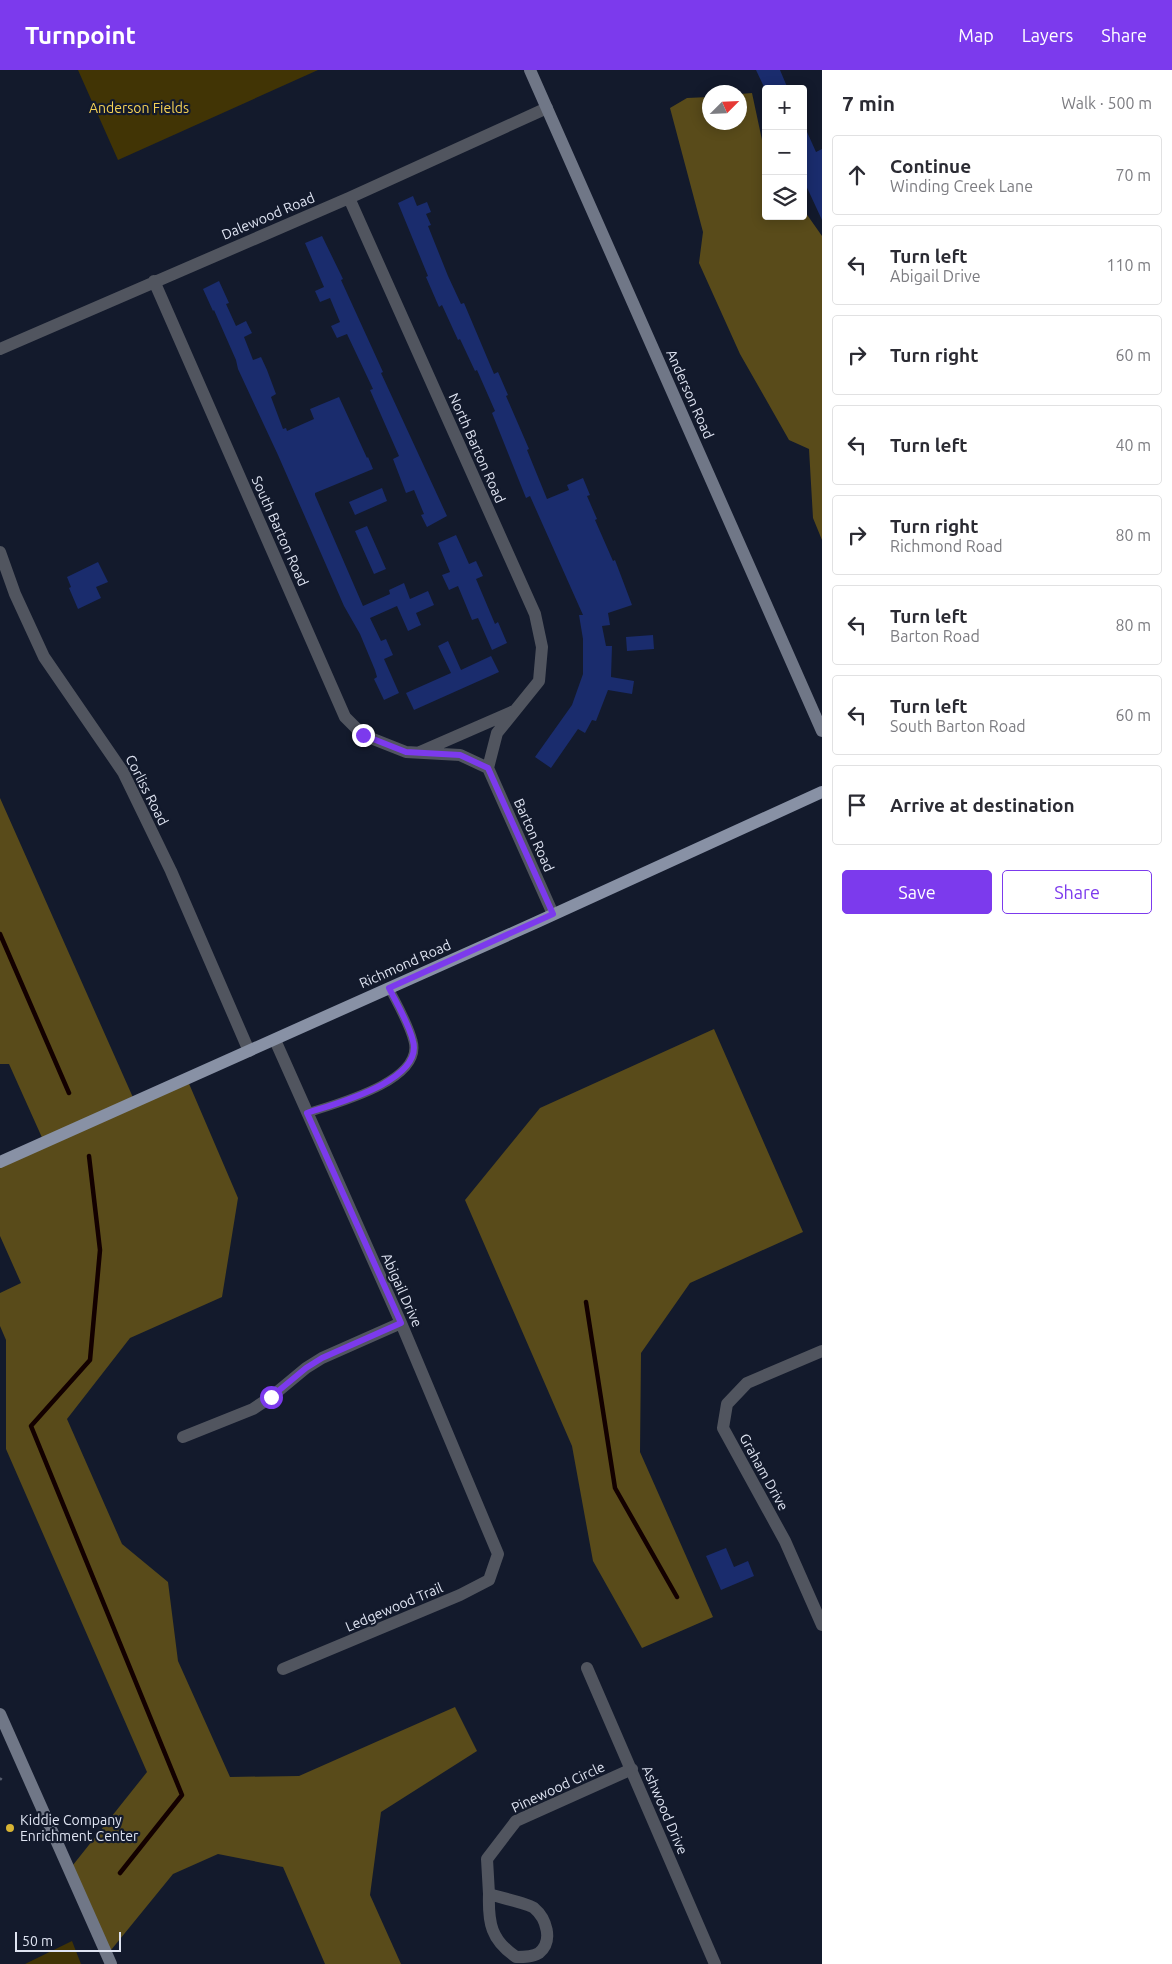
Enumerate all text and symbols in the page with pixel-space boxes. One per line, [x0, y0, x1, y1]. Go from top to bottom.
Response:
text: Turnpoint [25, 22, 136, 49]
text: Map [958, 25, 994, 45]
text: Layers [1022, 25, 1073, 45]
text: Share [1101, 25, 1147, 45]
north arrow [702, 85, 747, 130]
map controls [762, 85, 807, 220]
button: + [762, 85, 807, 130]
text: 7 min [842, 91, 895, 115]
text: Walk · 500 m [1061, 94, 1152, 112]
park label: Anderson Fields [89, 100, 189, 116]
button: − [762, 130, 807, 175]
text: Continue [890, 155, 971, 177]
icon: ahead [843, 161, 871, 189]
text: 70 m [1115, 166, 1151, 184]
button: layers [762, 175, 807, 220]
text: Winding Creek Lane [890, 177, 1033, 195]
street label: Dalewood Road [219, 189, 317, 243]
text: Turn left [890, 245, 968, 267]
icon: left [843, 251, 871, 279]
text: 110 m [1106, 256, 1151, 274]
text: Abigail Drive [890, 267, 981, 285]
icon: right [843, 341, 871, 369]
text: Turn right [890, 344, 978, 366]
text: 60 m [1115, 346, 1151, 364]
street label: Anderson Road [663, 347, 717, 441]
street label: North Barton Road [446, 391, 508, 505]
icon: left [843, 431, 871, 459]
text: Turn left [890, 434, 968, 456]
text: 40 m [1115, 436, 1151, 454]
street label: South Barton Road [249, 474, 311, 588]
text: Turn right [890, 515, 978, 537]
icon: right [843, 521, 871, 549]
text: 80 m [1115, 526, 1151, 544]
text: Richmond Road [890, 537, 1003, 555]
text: Turn left [890, 605, 968, 627]
icon: left [843, 611, 871, 639]
text: 80 m [1115, 616, 1151, 634]
text: Barton Road [890, 627, 980, 645]
text: Turn left [890, 695, 968, 717]
icon: left [843, 701, 871, 729]
text: 60 m [1115, 706, 1151, 724]
text: South Barton Road [890, 717, 1026, 735]
route end [352, 724, 375, 747]
street label: Corliss Road [122, 752, 172, 828]
icon: arrive [843, 791, 871, 819]
text: Arrive at destination [890, 794, 1075, 816]
street label: Barton Road [511, 796, 557, 874]
button: Save [842, 870, 992, 914]
button: Share [1002, 870, 1152, 914]
street label: Richmond Road [357, 937, 453, 991]
street label: Abigail Drive [379, 1251, 425, 1329]
route start [260, 1386, 283, 1409]
street label: Graham Drive [736, 1431, 792, 1513]
street label: Ledgewood Trail [343, 1579, 445, 1635]
street label: Pinewood Circle [509, 1758, 607, 1816]
street label: Ashwood Drive [639, 1763, 691, 1857]
place label: Kiddie Company Enrichment Center [20, 1812, 139, 1844]
marker: Kiddie Company Enrichment Center [4, 1822, 16, 1834]
scale bar [15, 1929, 121, 1952]
text: 50 m [22, 1933, 53, 1949]

